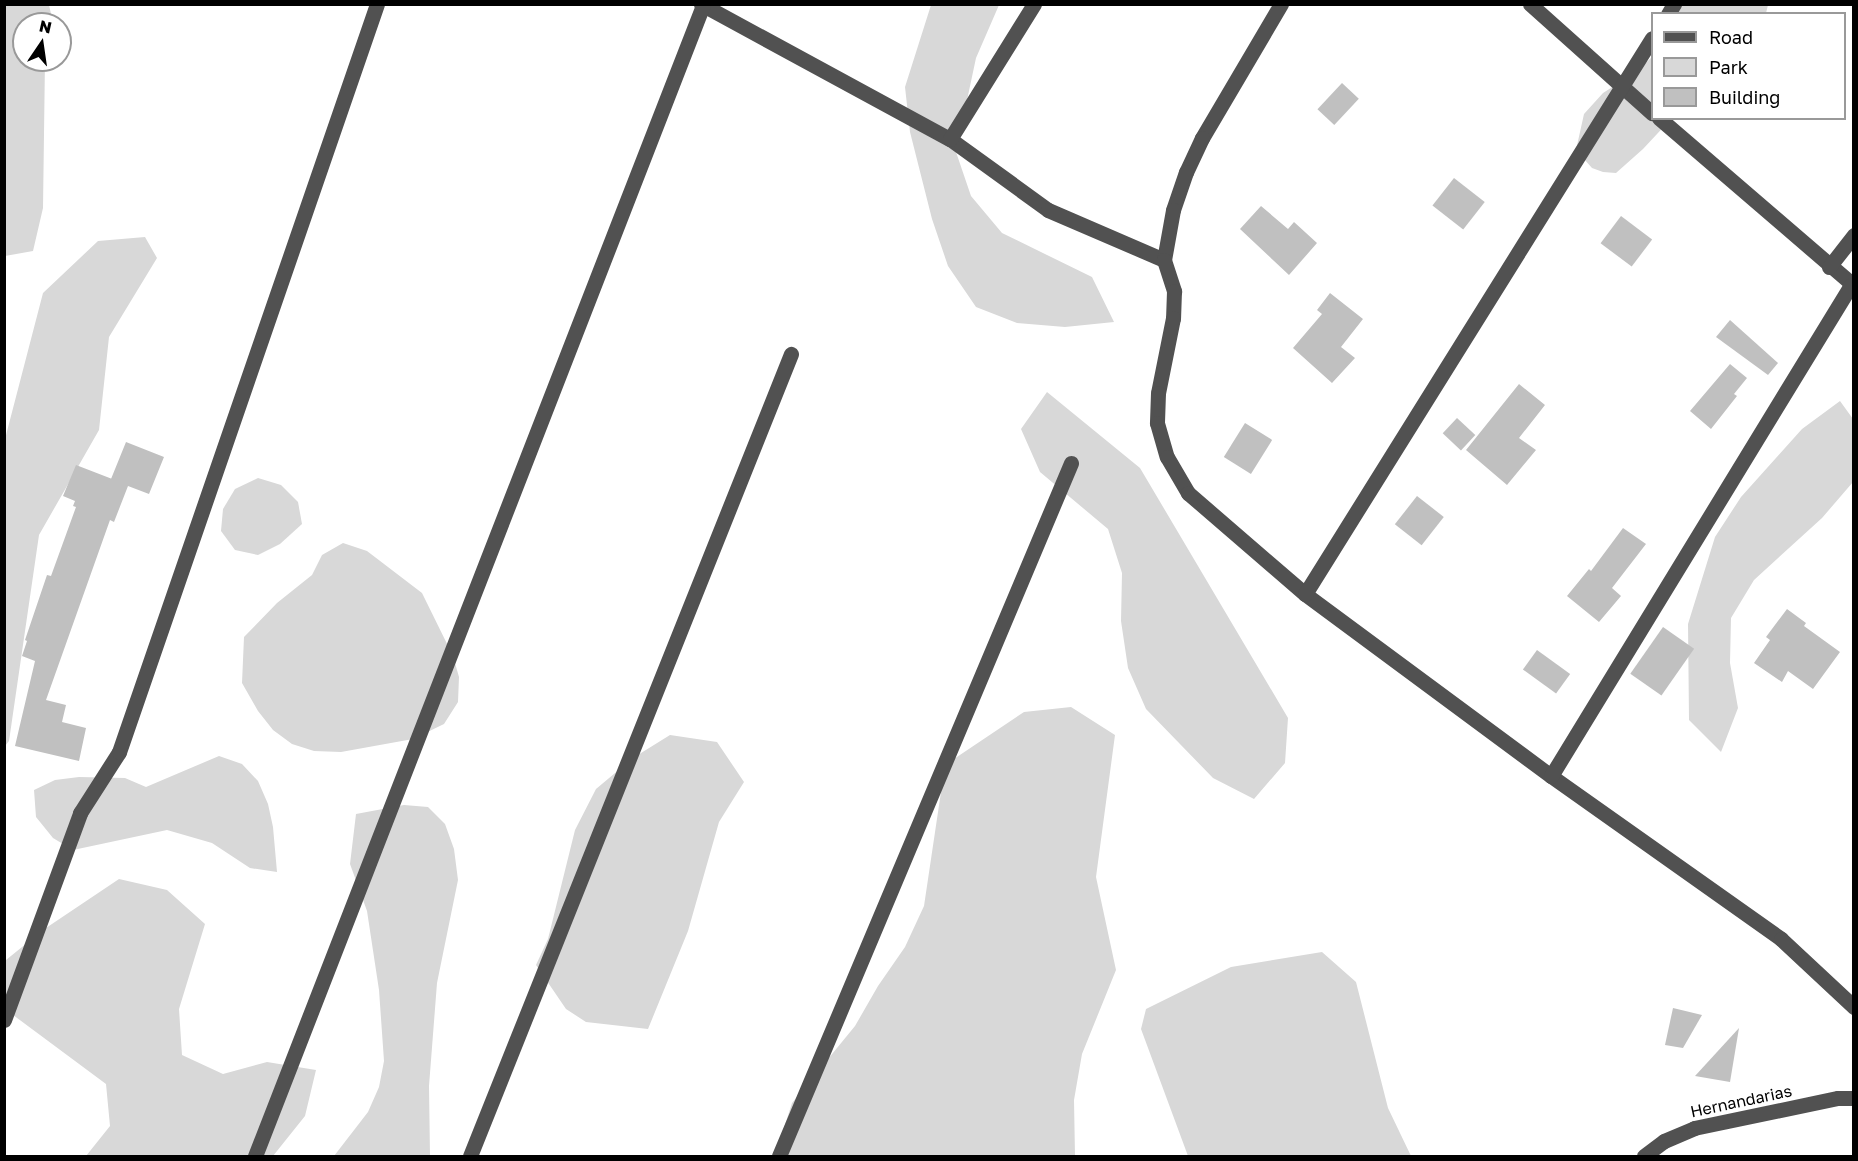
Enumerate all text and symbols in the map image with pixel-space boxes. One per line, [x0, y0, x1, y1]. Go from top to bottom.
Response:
north arrow [12, 12, 72, 72]
legend [1651, 12, 1846, 120]
text: N [37, 15, 54, 38]
text: Road [1709, 26, 1753, 48]
text: Park [1709, 56, 1748, 78]
text: Building [1709, 86, 1780, 108]
street label: Hernandarias [1688, 1081, 1794, 1121]

